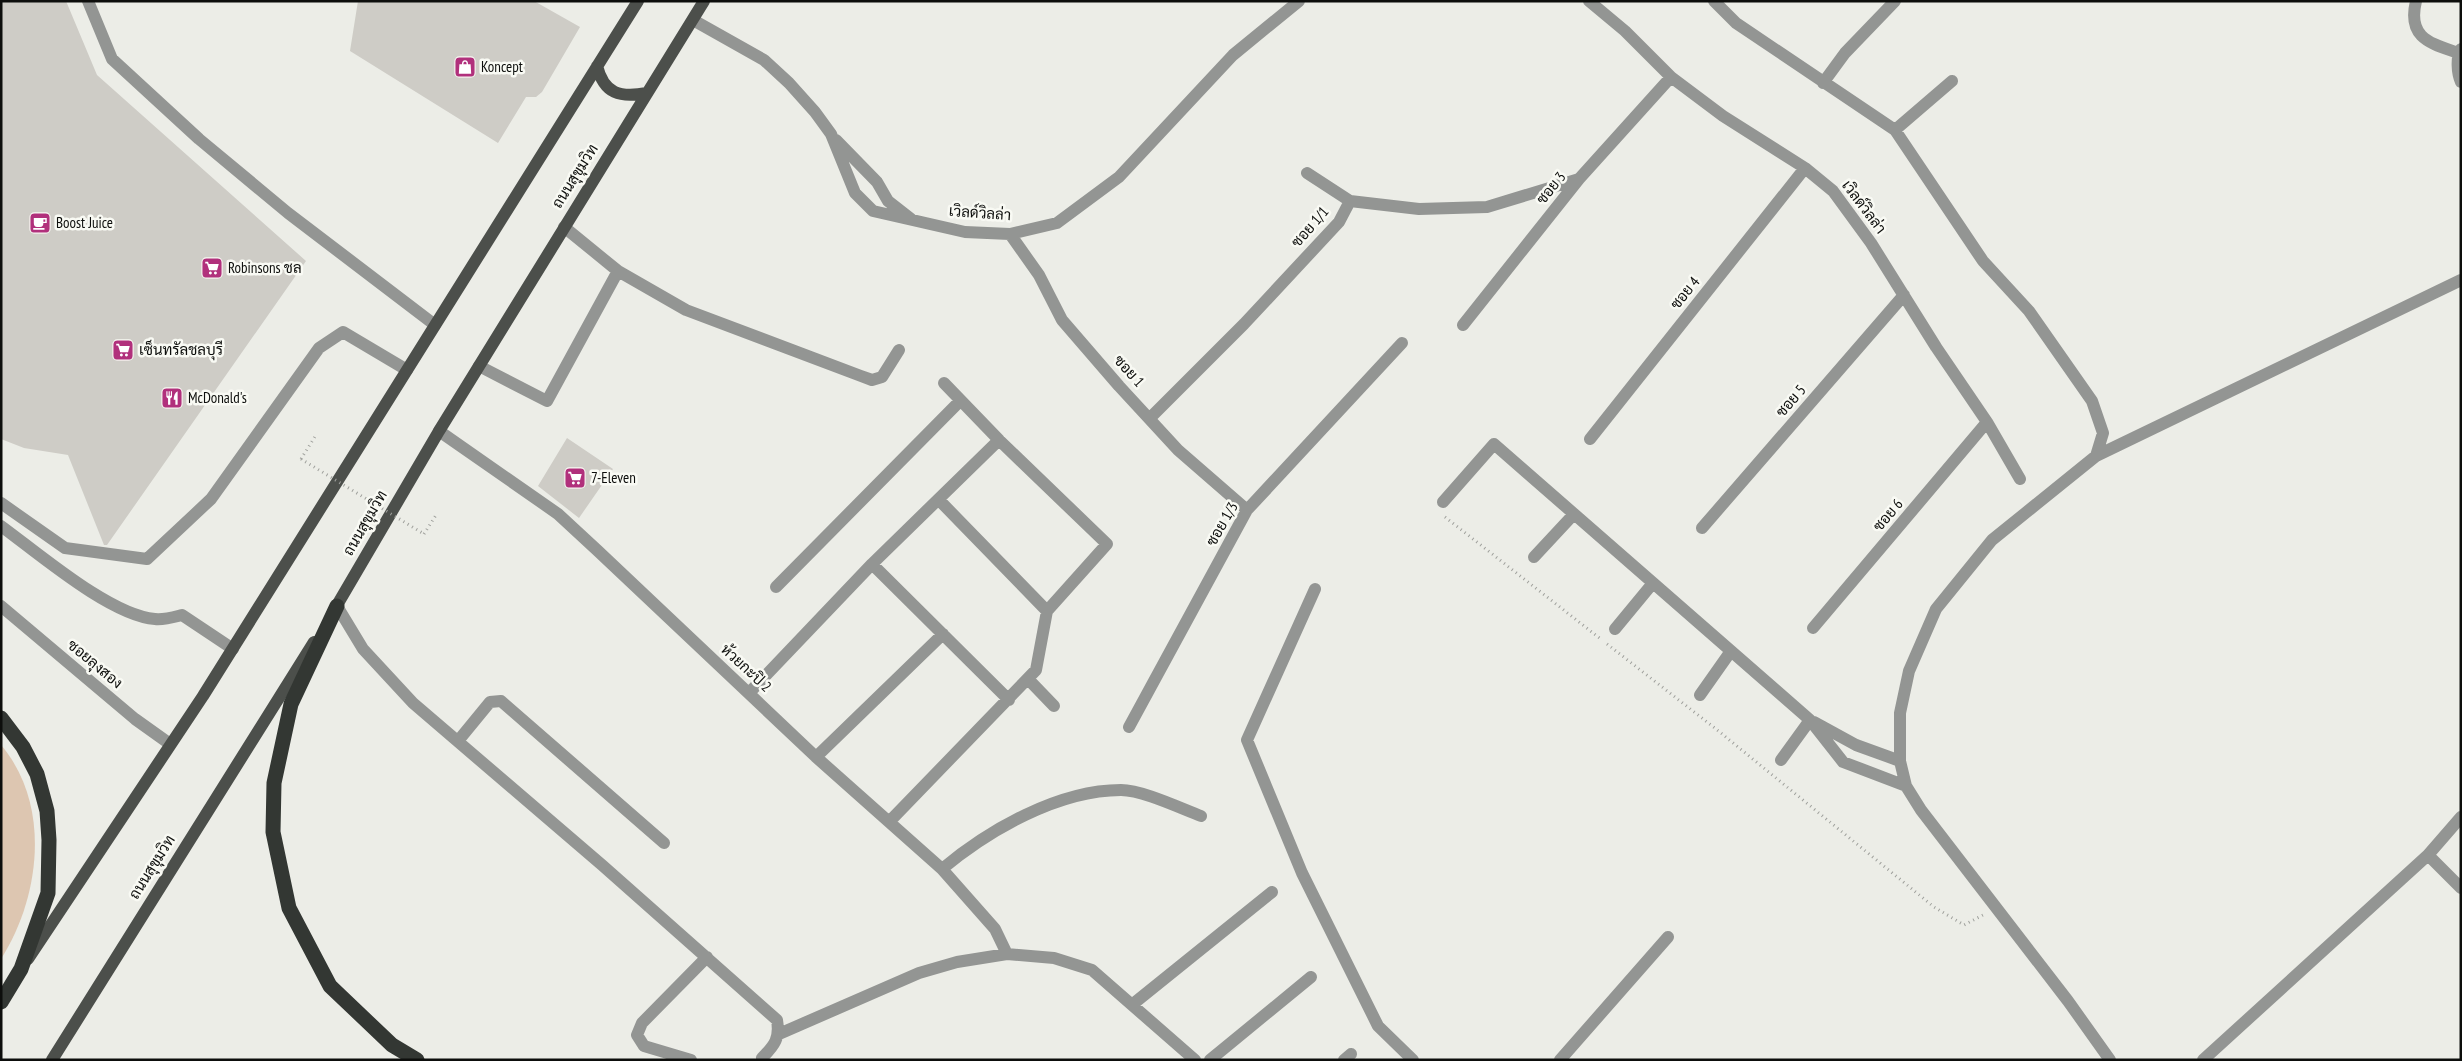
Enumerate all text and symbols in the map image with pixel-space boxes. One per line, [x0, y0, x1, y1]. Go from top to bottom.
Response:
shop icon: Koncept [453, 55, 477, 79]
place label: Koncept [481, 57, 523, 76]
street label: ถนนสุขุมวิท [547, 140, 603, 212]
street label: ซอย 3 [1532, 167, 1569, 208]
street label: เวิลด์วิลล่า [1838, 176, 1891, 237]
street label: เวิลด์วิลล่า [948, 201, 1012, 224]
street label: ซอย 1/1 [1287, 202, 1332, 251]
cafe icon: Boost Juice [28, 211, 52, 235]
place label: Boost Juice [56, 213, 113, 232]
supermarket icon: Robinsons ชล [200, 256, 224, 280]
place label: Robinsons ชล [228, 258, 302, 277]
street label: ซอย 4 [1666, 272, 1704, 313]
supermarket icon: เซ็นทรัลชลบุรี [111, 338, 135, 362]
place label: เซ็นทรัลชลบุรี [139, 339, 223, 361]
street label: ซอย 1 [1110, 351, 1149, 391]
street label: ซอย 5 [1771, 381, 1810, 421]
restaurant icon: McDonald's [160, 386, 184, 410]
place label: McDonald's [188, 388, 247, 407]
supermarket icon: 7-Eleven [563, 466, 587, 490]
place label: 7-Eleven [591, 468, 636, 487]
street label: ถนนสุขุมวิท [338, 487, 393, 560]
street label: ซอย 6 [1869, 494, 1907, 535]
street label: ซอย 1/3 [1201, 498, 1242, 549]
street label: ซอยลุงสอง [62, 635, 127, 694]
street label: ห้วยกะปิ 2 [717, 639, 776, 696]
street label: ถนนสุขุมวิท [124, 831, 180, 903]

